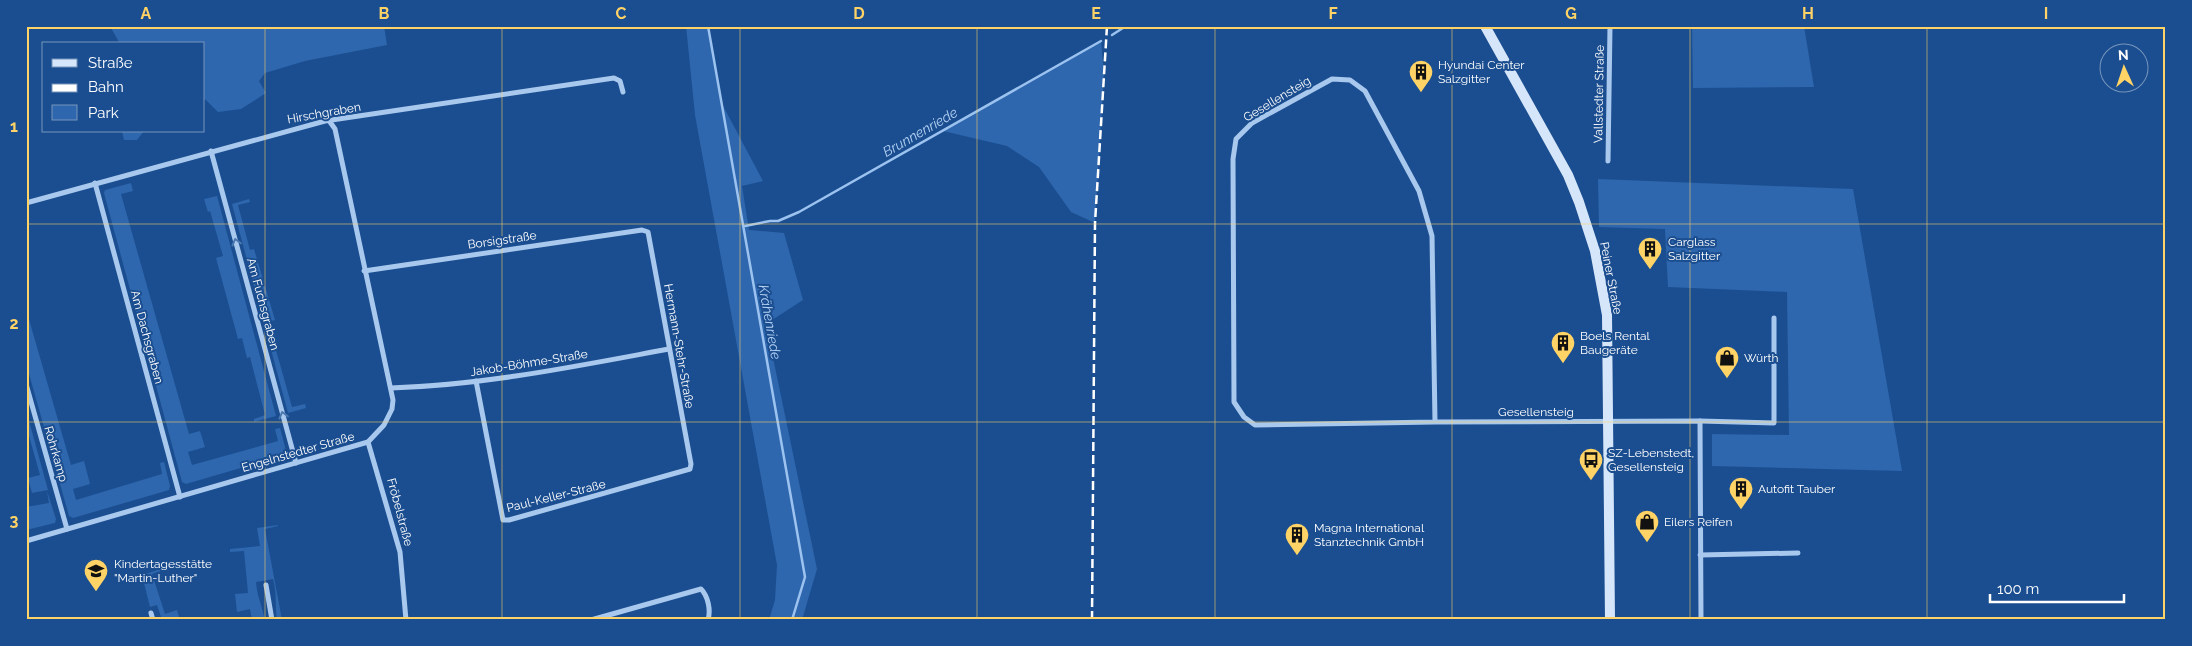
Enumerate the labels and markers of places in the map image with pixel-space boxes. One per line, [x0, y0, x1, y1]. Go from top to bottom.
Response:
place label: Hyundai Center Salzgitter [1438, 58, 1525, 86]
building icon: Hyundai Center Salzgitter [1408, 59, 1434, 93]
place label: Carglass Salzgitter [1668, 235, 1721, 263]
building icon: Carglass Salzgitter [1637, 236, 1663, 270]
place label: Boels Rental Baugeräte [1580, 329, 1650, 357]
building icon: Boels Rental Baugeräte [1550, 330, 1576, 364]
shop icon: Würth [1714, 345, 1740, 379]
place label: Würth [1744, 351, 1778, 365]
place label: SZ-Lebenstedt, Gesellensteig [1608, 446, 1694, 474]
bus stop icon: SZ-Lebenstedt, Gesellensteig [1578, 447, 1604, 481]
building icon: Autofit Tauber [1728, 476, 1754, 510]
place label: Autofit Tauber [1758, 482, 1836, 496]
shop icon: Eilers Reifen [1634, 509, 1660, 543]
place label: Eilers Reifen [1664, 515, 1732, 529]
place label: Magna International Stanztechnik GmbH [1314, 521, 1425, 549]
building icon: Magna International Stanztechnik GmbH [1284, 522, 1310, 556]
place label: Kindertagesstätte "Martin-Luther" [114, 557, 212, 585]
school or university icon: Kindertagesstätte "Martin-Luther" [83, 558, 109, 592]

